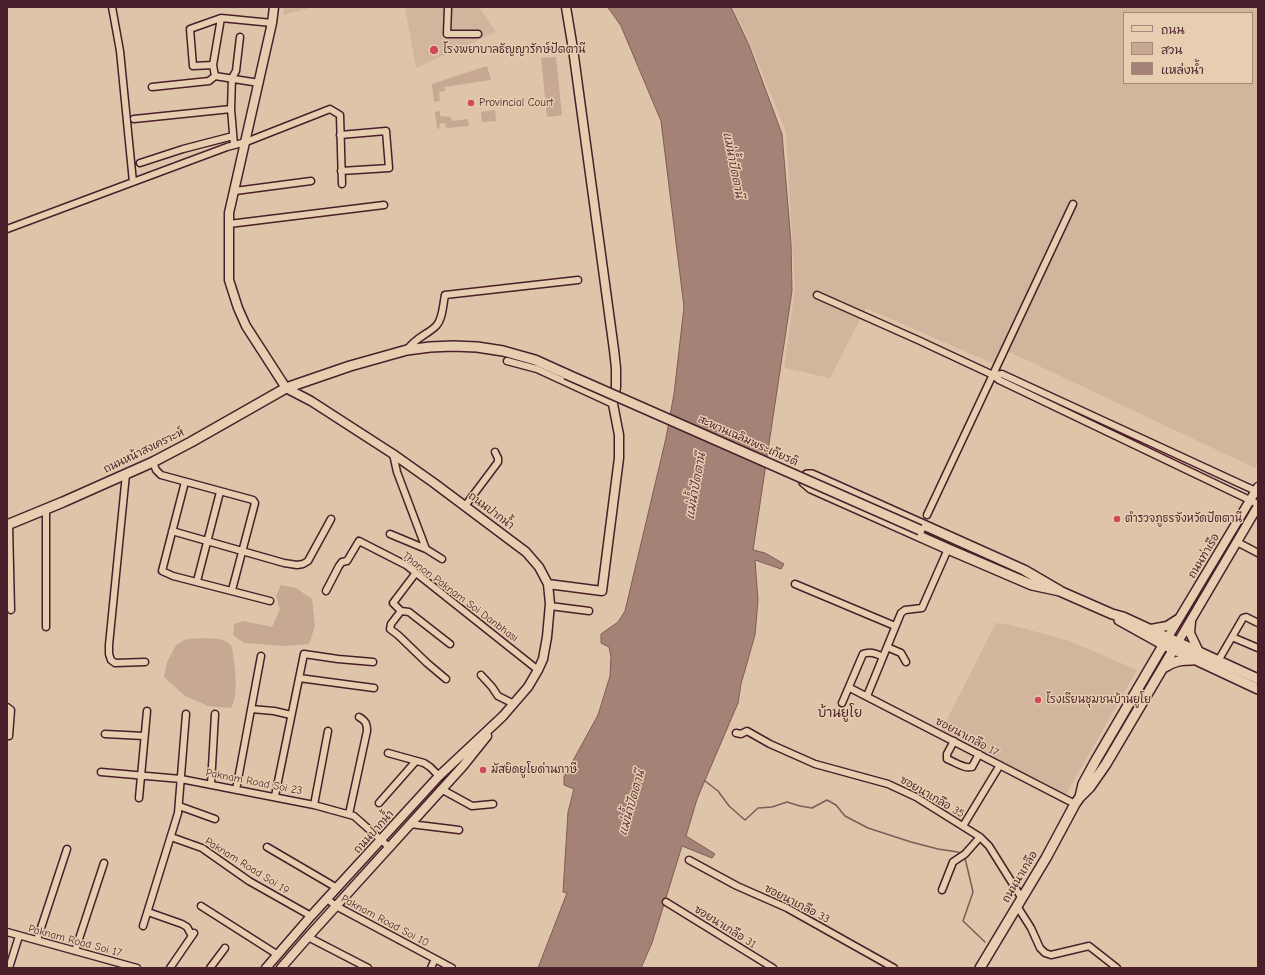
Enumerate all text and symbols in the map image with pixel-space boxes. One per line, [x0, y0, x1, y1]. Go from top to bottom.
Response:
legend [1123, 12, 1253, 84]
text: ถนน [1161, 23, 1185, 37]
place label: โรงพยาบาลธัญญารักษ์ปัตตานี [443, 43, 586, 57]
text: สวน [1161, 43, 1182, 57]
marker: โรงพยาบาลธัญญารักษ์ปัตตานี [428, 44, 440, 56]
text: แหล่งน้ำ [1161, 63, 1204, 77]
place label: Provincial Court [479, 96, 553, 110]
marker: Provincial Court [466, 98, 476, 108]
water label: แม่น้ำปัตตานี [720, 131, 746, 199]
street label: สะพานเฉลิมพระเกียรติ [696, 413, 800, 469]
street label: ถนนหน้าสงเคราะห์ [102, 426, 186, 476]
water label: แม่น้ำปัตตานี [683, 452, 709, 520]
street label: ถนนปากน้ำ [466, 490, 516, 532]
place label: ตำรวจภูธรจังหวัดปัตตานี [1125, 512, 1242, 526]
marker: ตำรวจภูธรจังหวัดปัตตานี [1112, 514, 1122, 524]
street label: ถนนท่าเรือ [1186, 531, 1222, 581]
street label: Thanon Paknam Soi Danbhasi [400, 549, 520, 645]
place label: โรงเรียนชุมชนบ้านยูโย [1046, 693, 1151, 707]
marker: โรงเรียนชุมชนบ้านยูโย [1033, 695, 1043, 705]
district label: บ้านยูโย [818, 705, 862, 721]
street label: ซอยนาเกลือ 17 [933, 715, 1001, 759]
place label: มัสยิดยูโยด่านภาษี [491, 763, 577, 777]
marker: มัสยิดยูโยด่านภาษี [478, 765, 488, 775]
street label: Paknam Road Soi 23 [205, 766, 303, 798]
water label: แม่น้ำปัตตานี [616, 769, 648, 837]
street label: ซอยนาเกลือ 35 [898, 773, 966, 821]
street label: ถนนปากน้ำ [351, 808, 397, 856]
street label: Paknam Road Soi 19 [202, 835, 292, 897]
street label: ถนนนาเกลือ [999, 849, 1041, 905]
street label: ซอยนาเกลือ 33 [762, 882, 832, 926]
street label: Paknam Road Soi 10 [339, 892, 431, 950]
street label: ซอยนาเกลือ 31 [692, 903, 758, 951]
street label: Paknam Road Soi 17 [27, 922, 123, 960]

